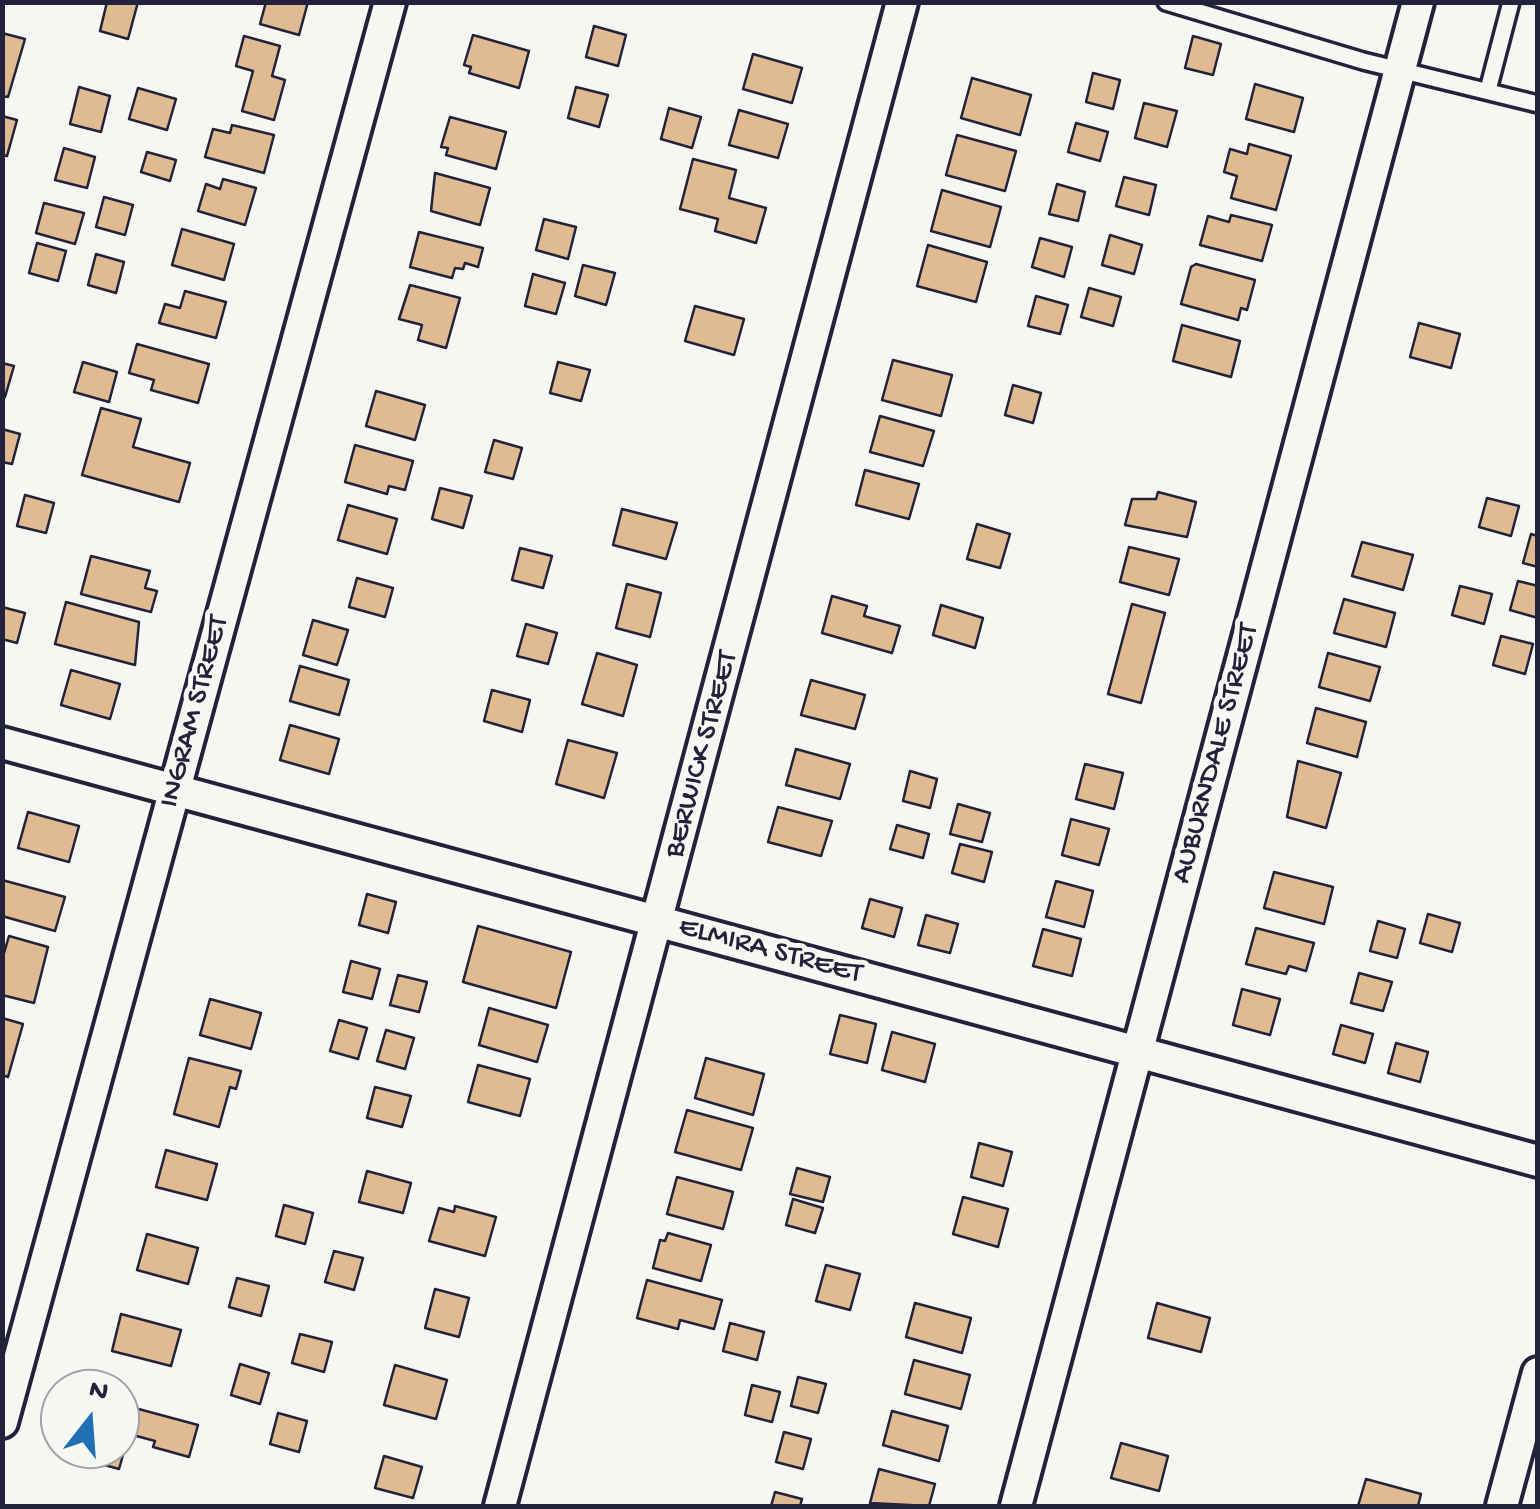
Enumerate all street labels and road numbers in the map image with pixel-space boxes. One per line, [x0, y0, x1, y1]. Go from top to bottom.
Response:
street label: INGRAM STREET [153, 612, 239, 812]
street label: AUBURNDALE STREET [1165, 620, 1269, 888]
street label: BERWICK STREET [658, 648, 748, 862]
street label: ELMIRA STREET [674, 910, 866, 994]

